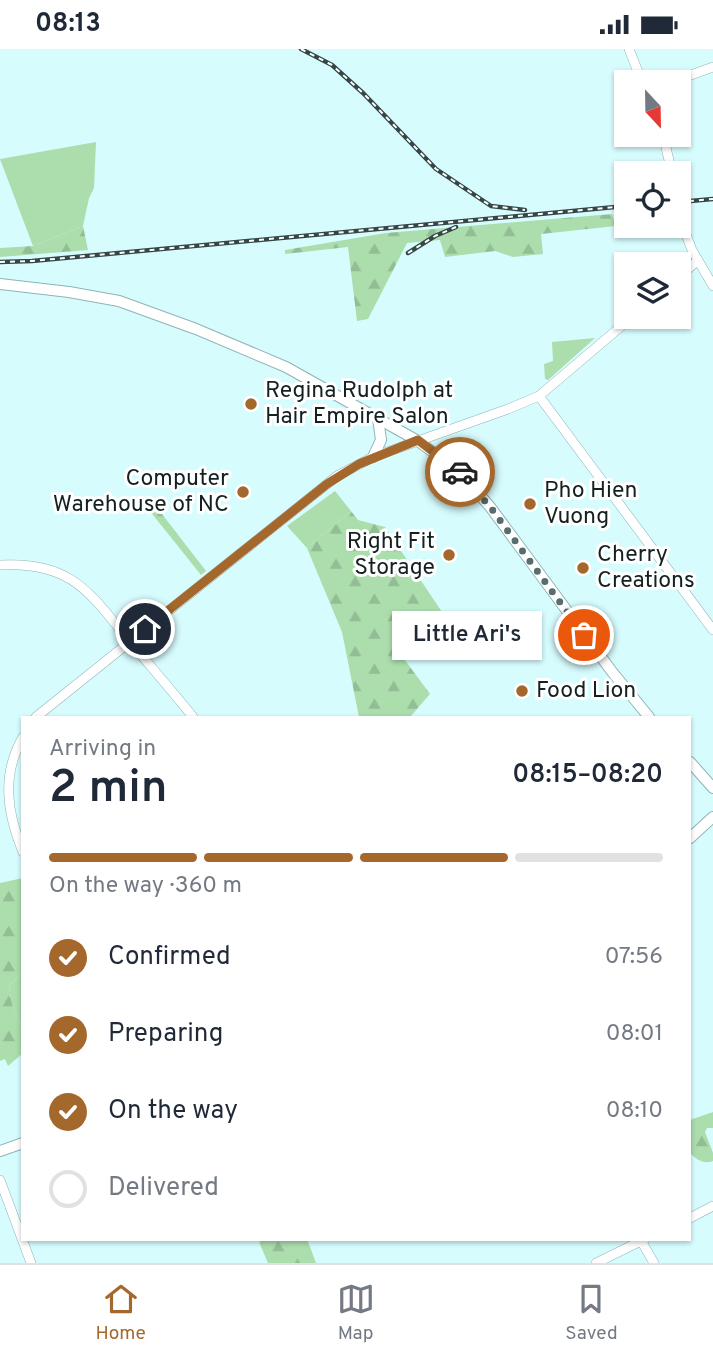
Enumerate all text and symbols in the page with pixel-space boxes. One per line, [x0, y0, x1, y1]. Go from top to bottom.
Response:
text: 08:13 [35, 8, 101, 41]
north arrow [614, 70, 691, 147]
map controls [614, 70, 691, 329]
button: locate [614, 161, 691, 238]
button: layers [614, 252, 691, 329]
place label: Regina Rudolph at Hair Empire Salon [265, 377, 453, 432]
marker: Regina Rudolph at Hair Empire Salon [243, 396, 259, 412]
courier [425, 437, 495, 507]
icon: car [441, 453, 479, 491]
place label: Computer Warehouse of NC [53, 465, 229, 520]
place label: Pho Hien Vuong [544, 477, 638, 532]
marker: Computer Warehouse of NC [235, 484, 251, 500]
marker: Pho Hien Vuong [522, 496, 538, 512]
place label: Right Fit Storage [347, 528, 435, 583]
place label: Cherry Creations [597, 541, 695, 596]
marker: Right Fit Storage [441, 547, 457, 563]
marker: Cherry Creations [575, 560, 591, 576]
pin [115, 599, 175, 659]
pin [554, 605, 614, 665]
icon: home [126, 610, 164, 648]
callout: Little Ari's [392, 611, 542, 659]
icon: bag [565, 616, 603, 654]
text: Little Ari's [413, 621, 521, 650]
place label: Food Lion [536, 677, 636, 706]
marker: Food Lion [514, 683, 530, 699]
text: Arriving in [49, 735, 156, 764]
text: 08:15–08:20 [512, 759, 663, 792]
text: 2 min [49, 760, 168, 819]
text: On the way · 360 m [49, 872, 242, 901]
icon: check [49, 939, 87, 977]
text: Confirmed [108, 941, 231, 974]
text: 07:56 [605, 943, 663, 972]
icon: check [49, 1016, 87, 1054]
text: Preparing [108, 1018, 223, 1051]
text: 08:01 [606, 1020, 663, 1049]
icon: check [49, 1093, 87, 1131]
text: On the way [108, 1095, 238, 1128]
text: 08:10 [606, 1097, 663, 1126]
text: Delivered [108, 1172, 219, 1205]
tab: Home [95, 1280, 146, 1346]
tab: Map [337, 1280, 375, 1346]
tab: Saved [565, 1280, 618, 1346]

